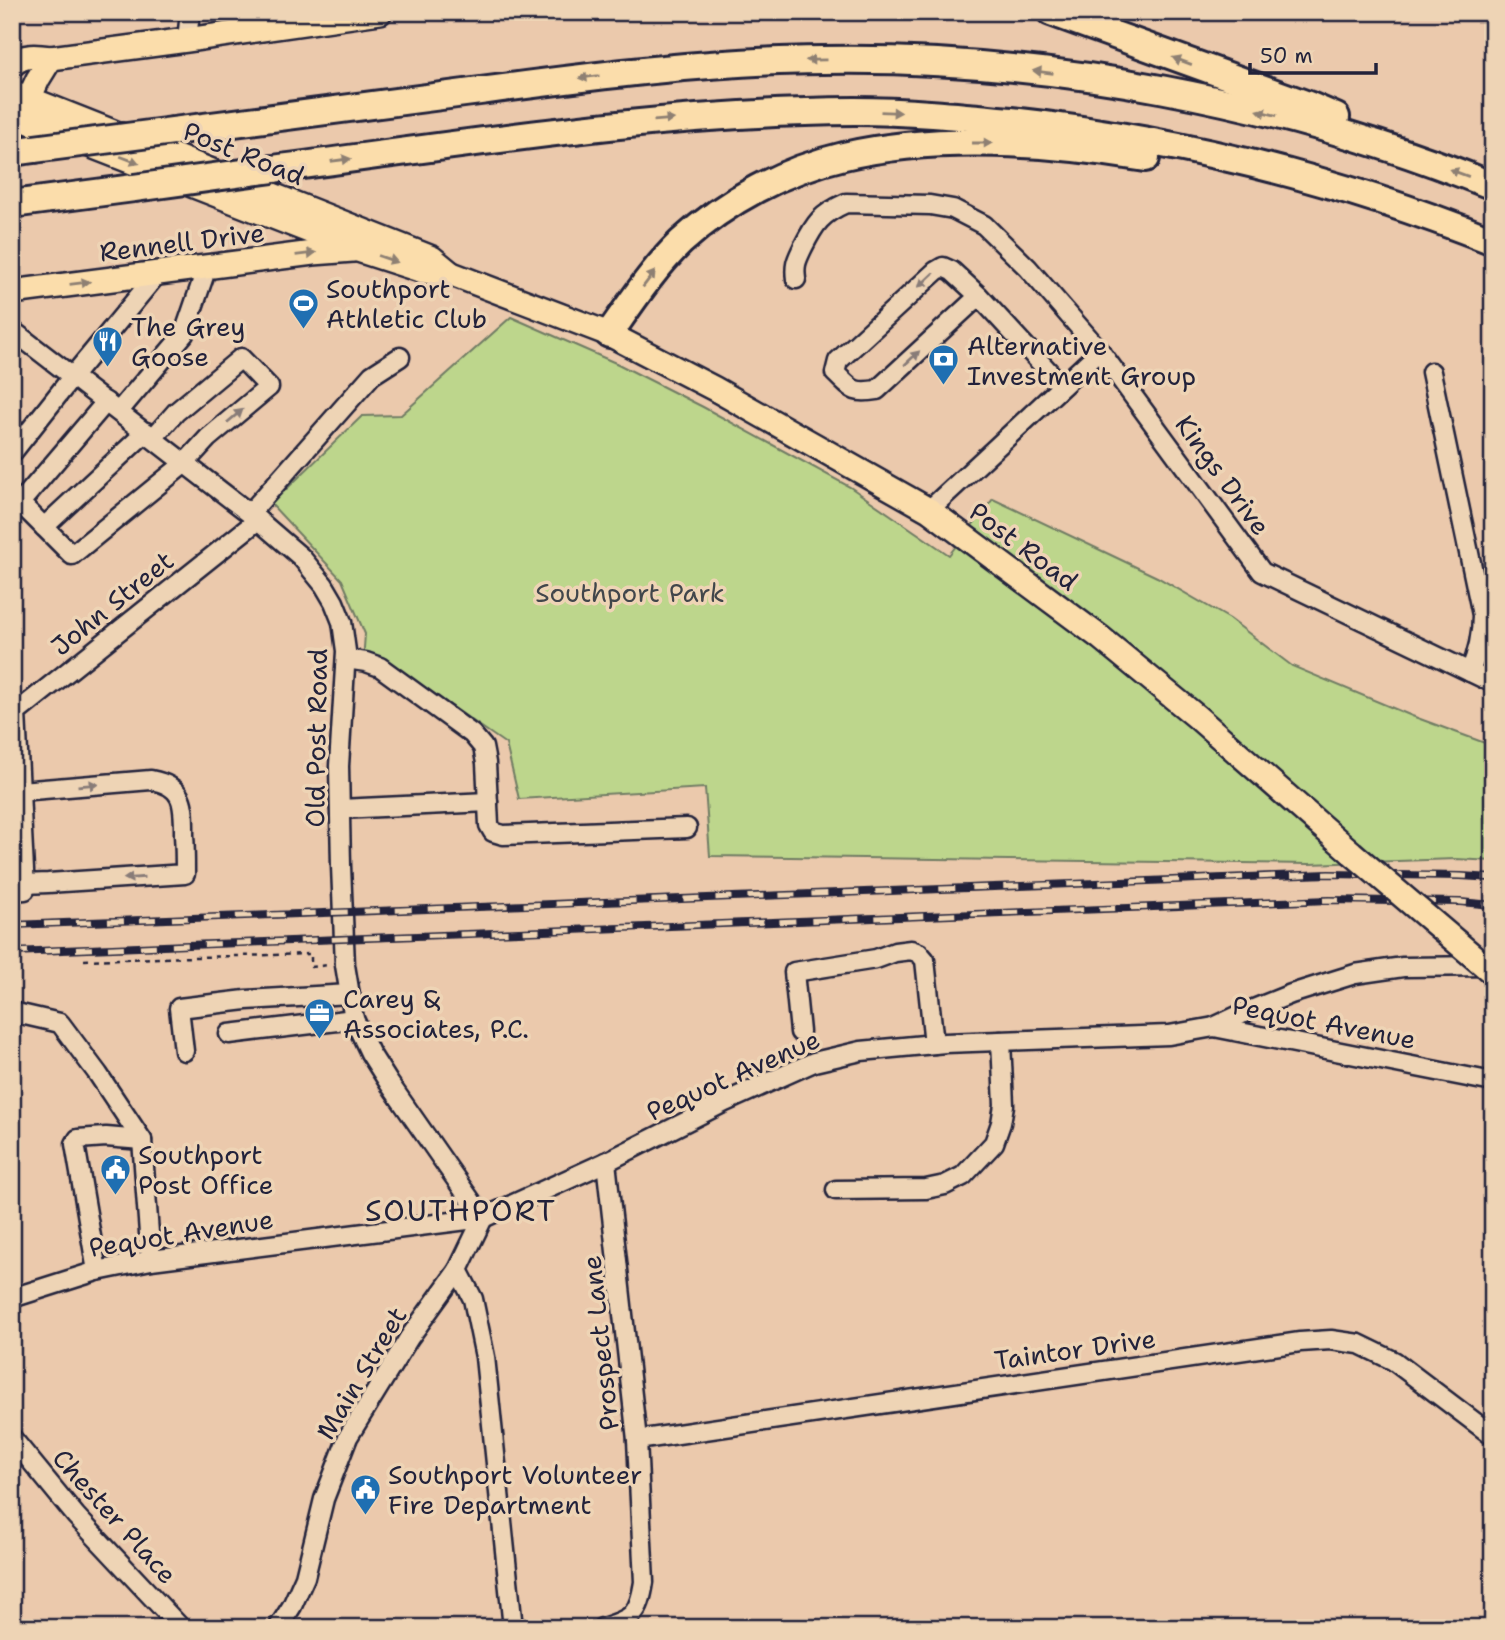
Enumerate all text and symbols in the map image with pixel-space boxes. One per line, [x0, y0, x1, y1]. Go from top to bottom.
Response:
scale bar [1250, 32, 1376, 76]
text: 50 m [1260, 42, 1313, 70]
one-way arrow [805, 54, 827, 66]
one-way arrow [1171, 55, 1192, 66]
one-way arrow [1032, 67, 1054, 78]
one-way arrow [578, 71, 600, 82]
one-way arrow [880, 107, 902, 118]
one-way arrow [1255, 107, 1277, 118]
street label: Post Road [178, 113, 310, 193]
one-way arrow [653, 114, 675, 125]
one-way arrow [972, 137, 994, 149]
one-way arrow [119, 155, 140, 166]
one-way arrow [330, 155, 352, 166]
one-way arrow [1449, 168, 1470, 179]
street label: Rennell Drive [97, 215, 267, 269]
one-way arrow [295, 249, 317, 260]
one-way arrow [377, 255, 398, 265]
one-way arrow [642, 270, 656, 288]
place label: Southport Athletic Club [326, 271, 487, 336]
one-way arrow [917, 272, 935, 288]
one-way arrow [69, 277, 91, 288]
sports icon: Southport Athletic Club [286, 286, 320, 330]
place label: The Grey Goose [131, 309, 245, 374]
restaurant icon: The Grey Goose [91, 324, 125, 368]
place label: Alternative Investment Group [967, 328, 1196, 393]
bank icon: Alternative Investment Group [927, 343, 961, 387]
one-way arrow [903, 351, 920, 367]
street label: Kings Drive [1168, 408, 1278, 542]
one-way arrow [226, 409, 243, 424]
street label: Post Road [963, 494, 1085, 598]
street label: John Street [43, 543, 181, 663]
park label: Southport Park [535, 575, 725, 610]
street label: Old Post Road [297, 648, 335, 828]
one-way arrow [77, 779, 99, 790]
one-way arrow [123, 873, 145, 884]
place label: Carey & Associates, P.C. [343, 981, 529, 1046]
street label: Pequot Avenue [1229, 987, 1419, 1057]
office icon: Carey & Associates, P.C. [303, 996, 337, 1040]
street label: Pequot Avenue [641, 1021, 825, 1129]
place label: Southport Post Office [138, 1137, 274, 1202]
public building icon: Southport Post Office [98, 1152, 132, 1196]
district label: SOUTHPORT [365, 1190, 557, 1231]
street label: Pequot Avenue [86, 1201, 276, 1265]
street label: Prospect Lane [573, 1254, 627, 1432]
street label: Main Street [308, 1300, 414, 1446]
street label: Taintor Drive [992, 1320, 1158, 1378]
street label: Chester Place [45, 1441, 185, 1591]
place label: Southport Volunteer Fire Department [388, 1457, 642, 1522]
public building icon: Southport Volunteer Fire Department [348, 1472, 382, 1516]

